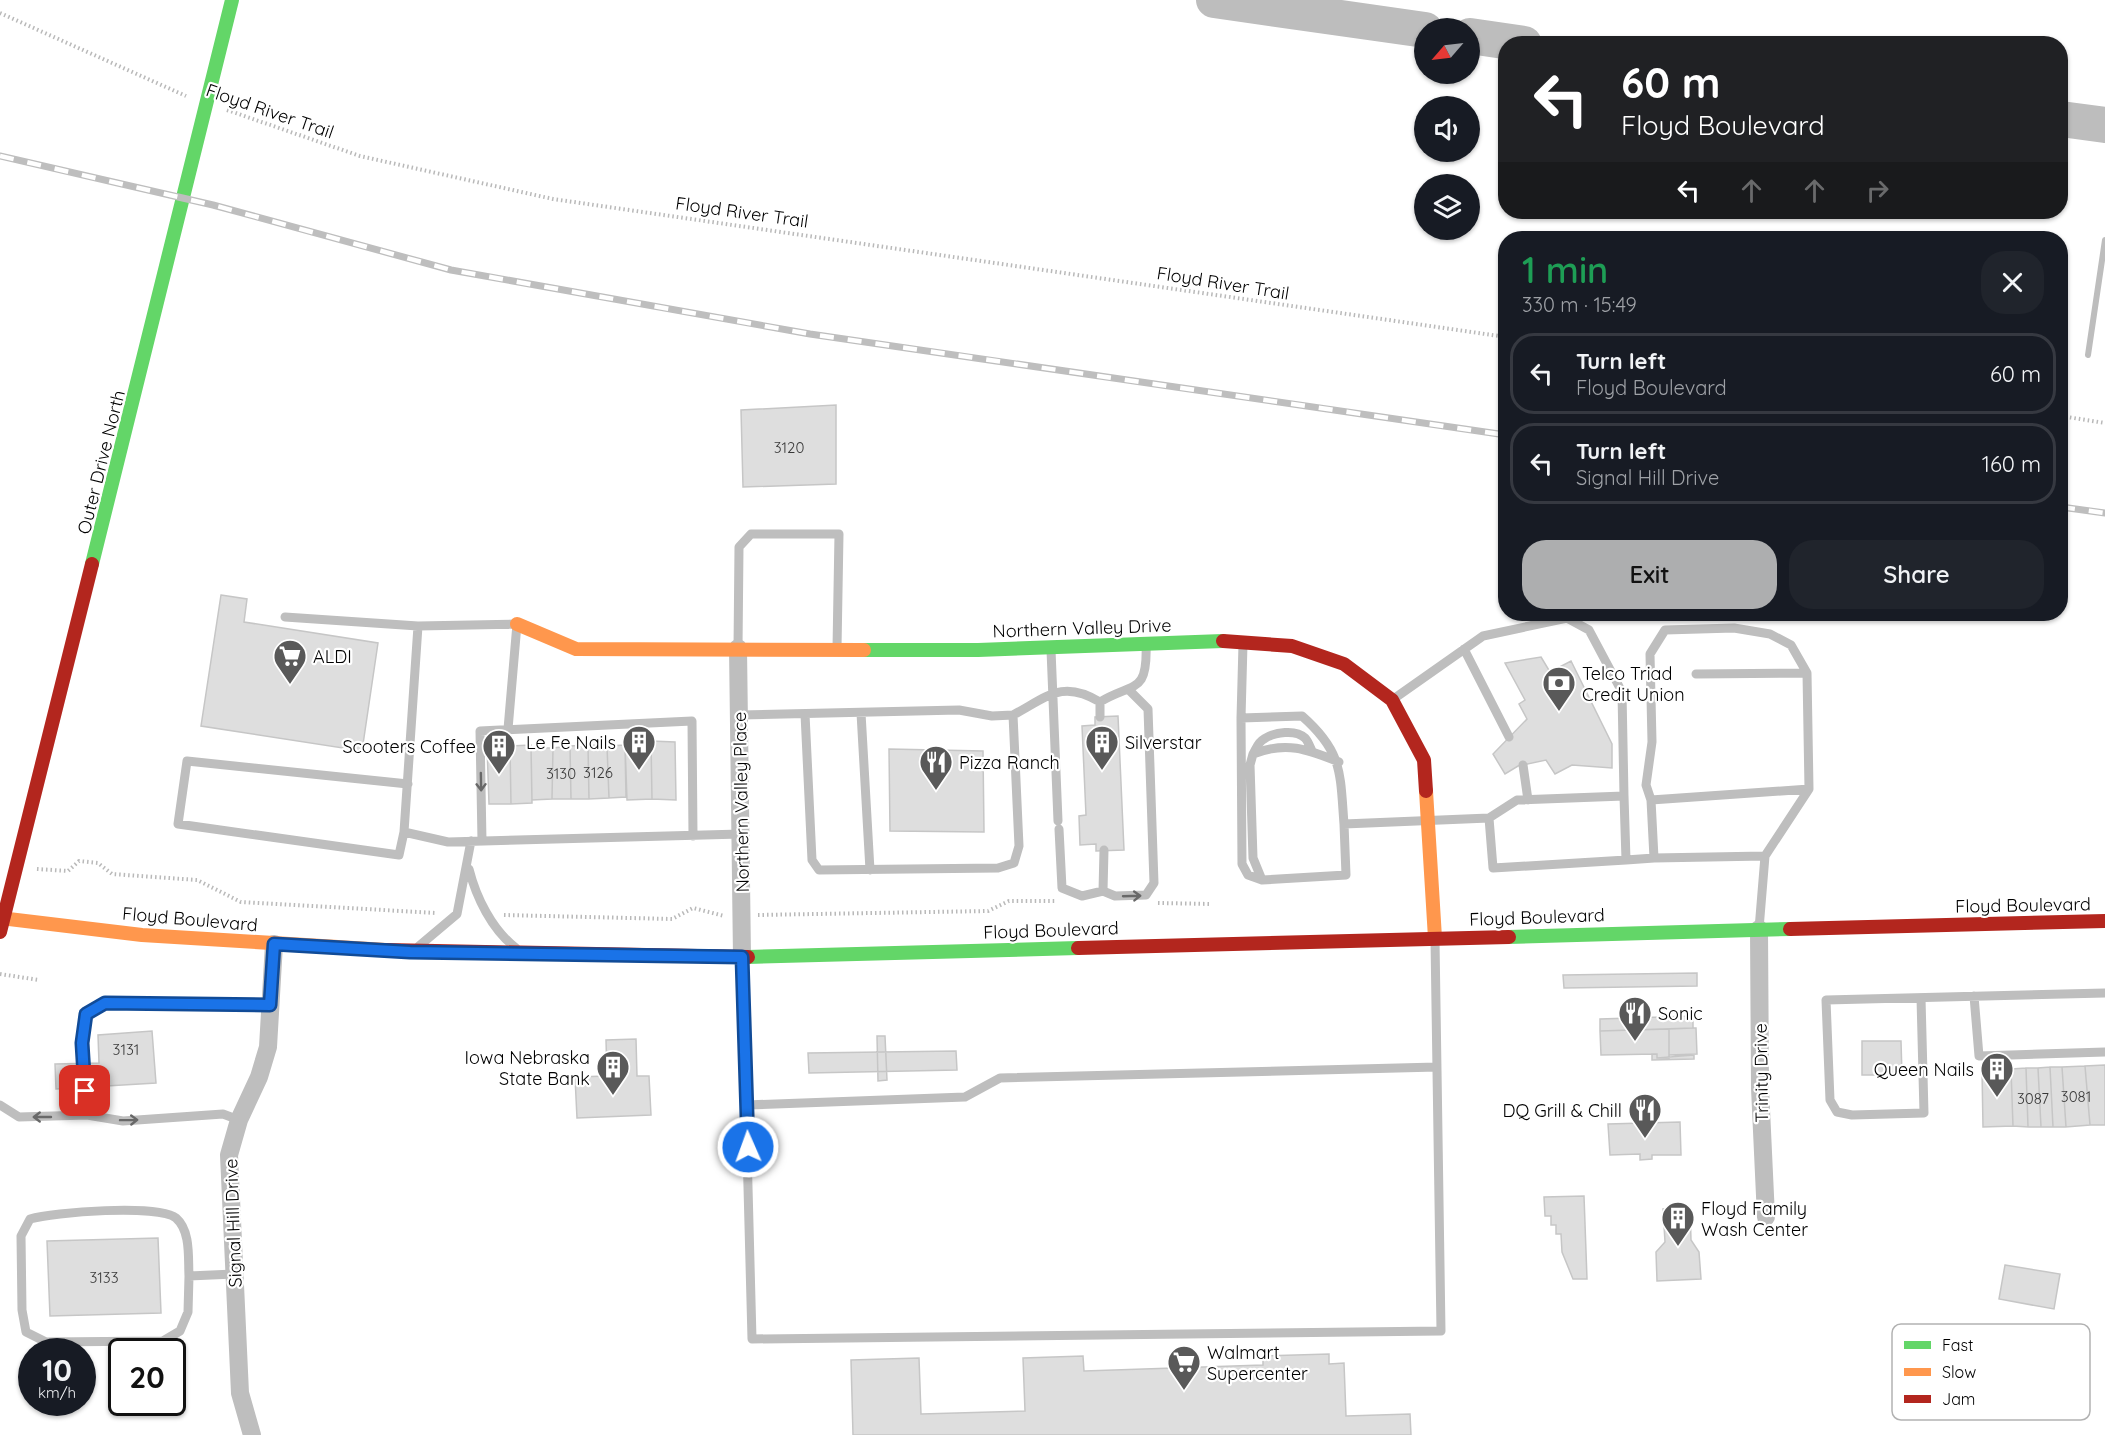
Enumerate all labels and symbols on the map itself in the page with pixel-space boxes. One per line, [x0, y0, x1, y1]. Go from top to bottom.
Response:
north arrow [1414, 18, 1480, 84]
street label: Floyd River Trail [203, 78, 337, 144]
street label: Floyd River Trail [674, 191, 810, 233]
street label: Floyd River Trail [1155, 261, 1291, 305]
street label: Outer Drive North [72, 388, 130, 536]
house number: 3120 [774, 438, 804, 457]
street label: Northern Valley Drive [992, 613, 1172, 643]
supermarket icon: ALDI [272, 638, 308, 685]
place label: ALDI [313, 645, 352, 668]
place label: Telco Triad Credit Union [1582, 662, 1685, 706]
bank icon: Telco Triad Credit Union [1541, 665, 1577, 712]
street label: Northern Valley Place [728, 711, 754, 893]
building icon: Le Fe Nails [621, 724, 657, 771]
building icon: Silverstar [1084, 724, 1120, 771]
building icon: Scooters Coffee [481, 728, 517, 775]
place label: Le Fe Nails [526, 731, 616, 754]
place label: Silverstar [1125, 731, 1202, 754]
place label: Scooters Coffee [342, 735, 476, 758]
restaurant icon: Pizza Ranch [918, 744, 954, 791]
place label: Pizza Ranch [959, 751, 1060, 774]
house number: 3126 [583, 763, 613, 782]
house number: 3130 [546, 764, 576, 783]
one-way arrow [475, 772, 487, 792]
one-way arrow [1121, 890, 1141, 901]
street label: Floyd Boulevard [1955, 892, 2091, 918]
street label: Floyd Boulevard [121, 902, 259, 936]
street label: Floyd Boulevard [1469, 903, 1605, 931]
street label: Floyd Boulevard [983, 916, 1119, 944]
restaurant icon: Sonic [1617, 995, 1653, 1042]
place label: Sonic [1658, 1002, 1703, 1025]
street label: Trinity Drive [1749, 1023, 1773, 1123]
house number: 3131 [113, 1040, 139, 1059]
place label: Iowa Nebraska State Bank [464, 1046, 590, 1090]
building icon: Iowa Nebraska State Bank [595, 1049, 631, 1096]
building icon: Queen Nails [1979, 1051, 2015, 1098]
place label: Queen Nails [1874, 1058, 1974, 1081]
pin [59, 1065, 110, 1116]
house number: 3081 [2061, 1087, 2091, 1106]
house number: 3087 [2017, 1089, 2049, 1108]
restaurant icon: DQ Grill & Chill [1627, 1092, 1663, 1139]
place label: DQ Grill & Chill [1502, 1099, 1622, 1122]
one-way arrow [32, 1111, 52, 1123]
one-way arrow [119, 1114, 138, 1126]
position arrow [716, 1115, 780, 1179]
street label: Signal Hill Drive [219, 1158, 247, 1288]
place label: Floyd Family Wash Center [1701, 1197, 1808, 1241]
building icon: Floyd Family Wash Center [1660, 1200, 1696, 1247]
house number: 3133 [89, 1268, 119, 1287]
legend [1892, 1324, 2090, 1420]
text: Fast [1942, 1335, 1973, 1355]
speed limit sign: 20 [108, 1338, 186, 1416]
place label: Walmart Supercenter [1207, 1341, 1308, 1385]
supermarket icon: Walmart Supercenter [1166, 1344, 1202, 1391]
text: Slow [1942, 1362, 1976, 1382]
text: Jam [1942, 1389, 1975, 1409]

